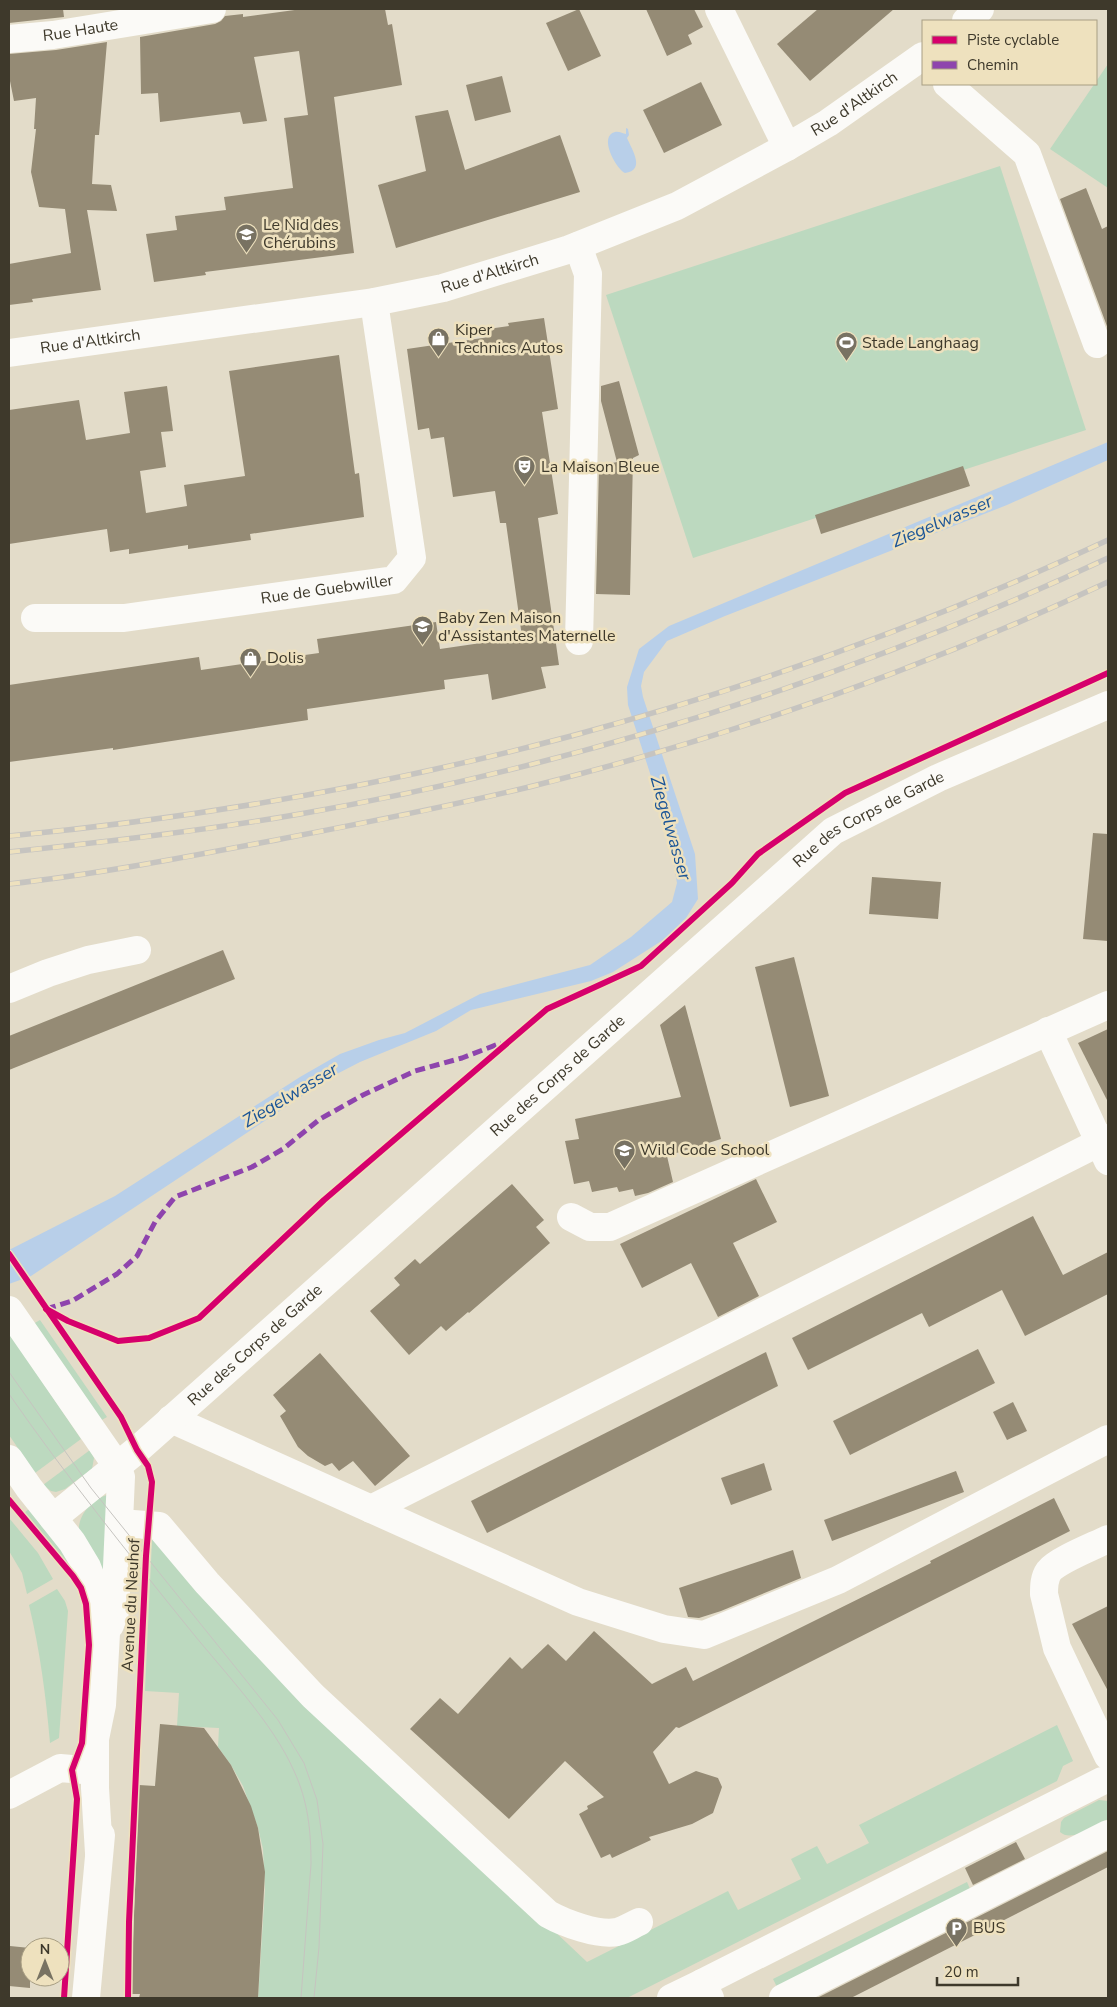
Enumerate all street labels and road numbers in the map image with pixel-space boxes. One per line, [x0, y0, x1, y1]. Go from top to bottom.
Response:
street label: Rue Haute [42, 14, 120, 47]
street label: Rue d'Altkirch [807, 66, 902, 142]
street label: Rue d'Altkirch [438, 248, 541, 299]
street label: Rue d'Altkirch [39, 324, 142, 360]
street label: Rue de Guebwiller [259, 569, 395, 610]
street label: Rue des Corps de Garde [788, 766, 948, 873]
street label: Rue des Corps de Garde [485, 1010, 630, 1142]
street label: Rue des Corps de Garde [183, 1279, 327, 1411]
street label: Avenue du Neuhof [117, 1537, 146, 1672]

